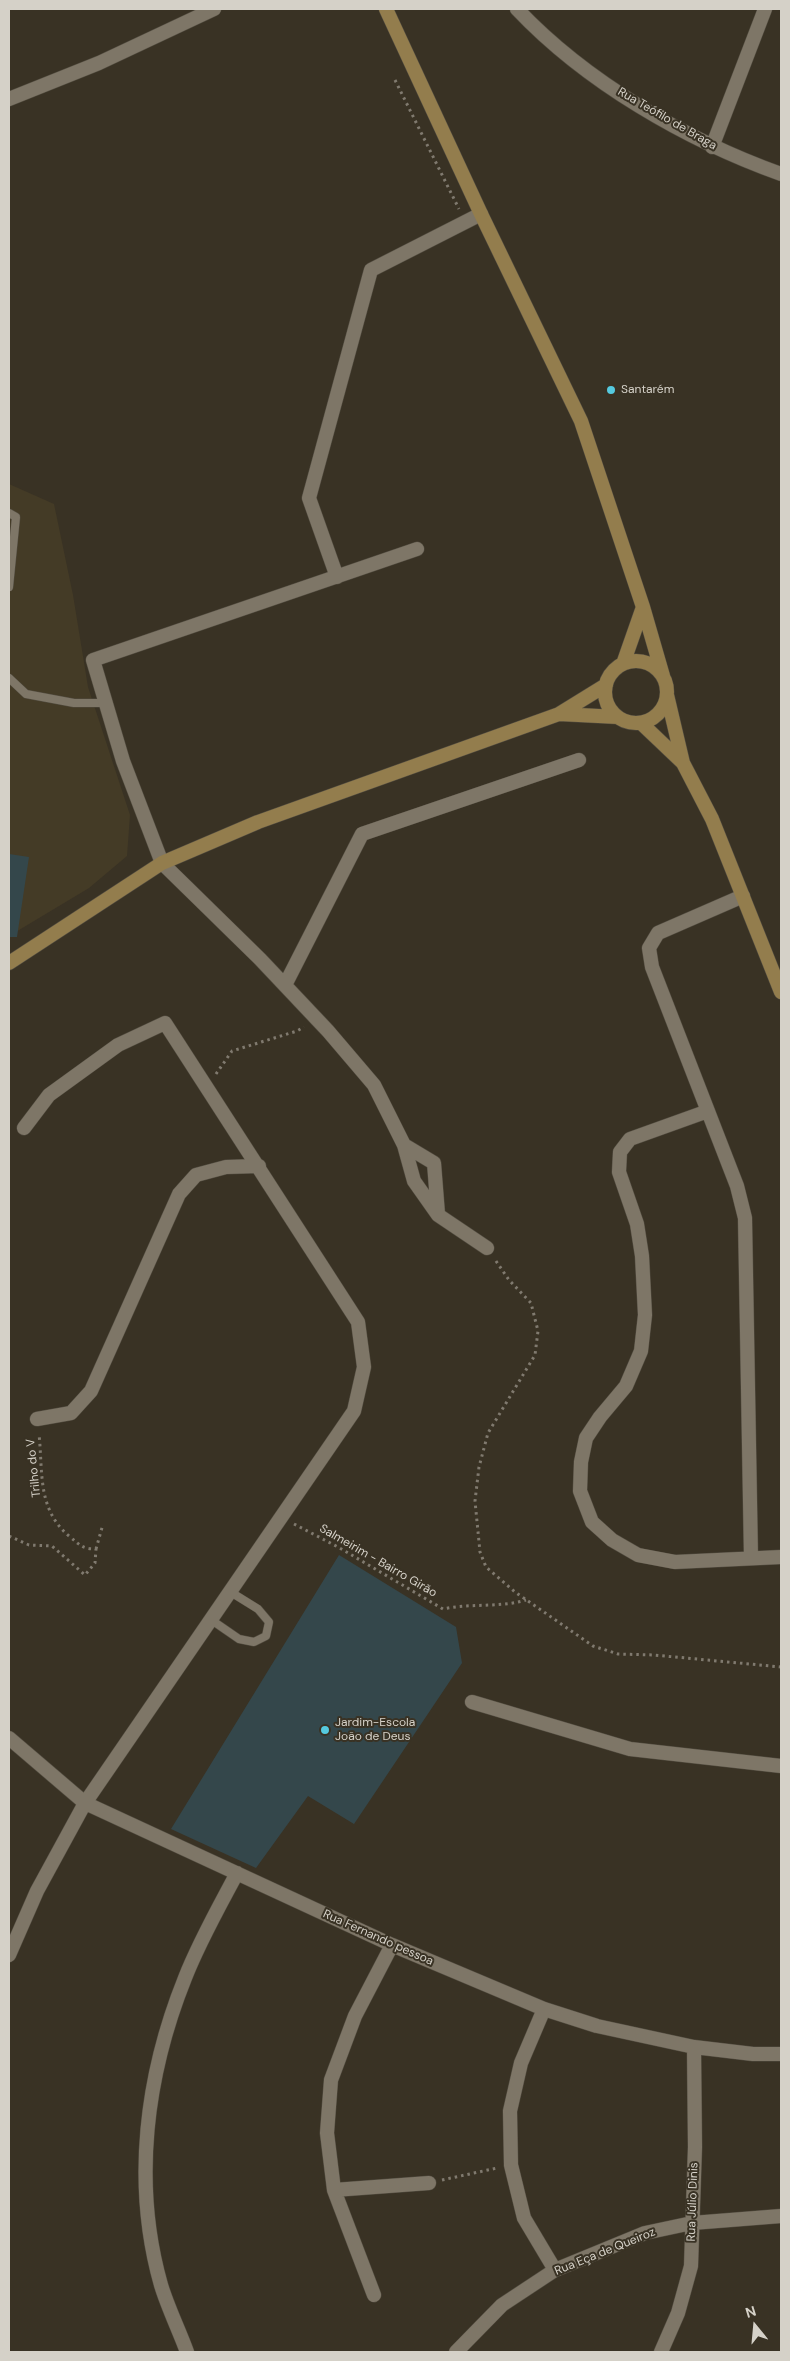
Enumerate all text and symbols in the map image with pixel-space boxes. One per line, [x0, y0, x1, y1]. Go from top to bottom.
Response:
street label: Rua Teófilo de Braga [615, 85, 719, 153]
place label: Santarém [621, 383, 674, 397]
marker: Santarém [605, 384, 617, 396]
street label: Trilho do V [24, 1438, 44, 1498]
street label: Salmeirim - Bairro Girão [317, 1521, 439, 1601]
place label: Jardim-Escola João de Deus [335, 1716, 415, 1744]
marker: Jardim-Escola João de Deus [319, 1724, 331, 1736]
street label: Rua Fernando pessoa [321, 1907, 435, 1969]
street label: Rua Júlio Dinis [684, 2162, 702, 2242]
street label: Rua Eça de Queiroz [553, 2225, 657, 2279]
north arrow [730, 2301, 780, 2351]
text: N [743, 2302, 758, 2322]

